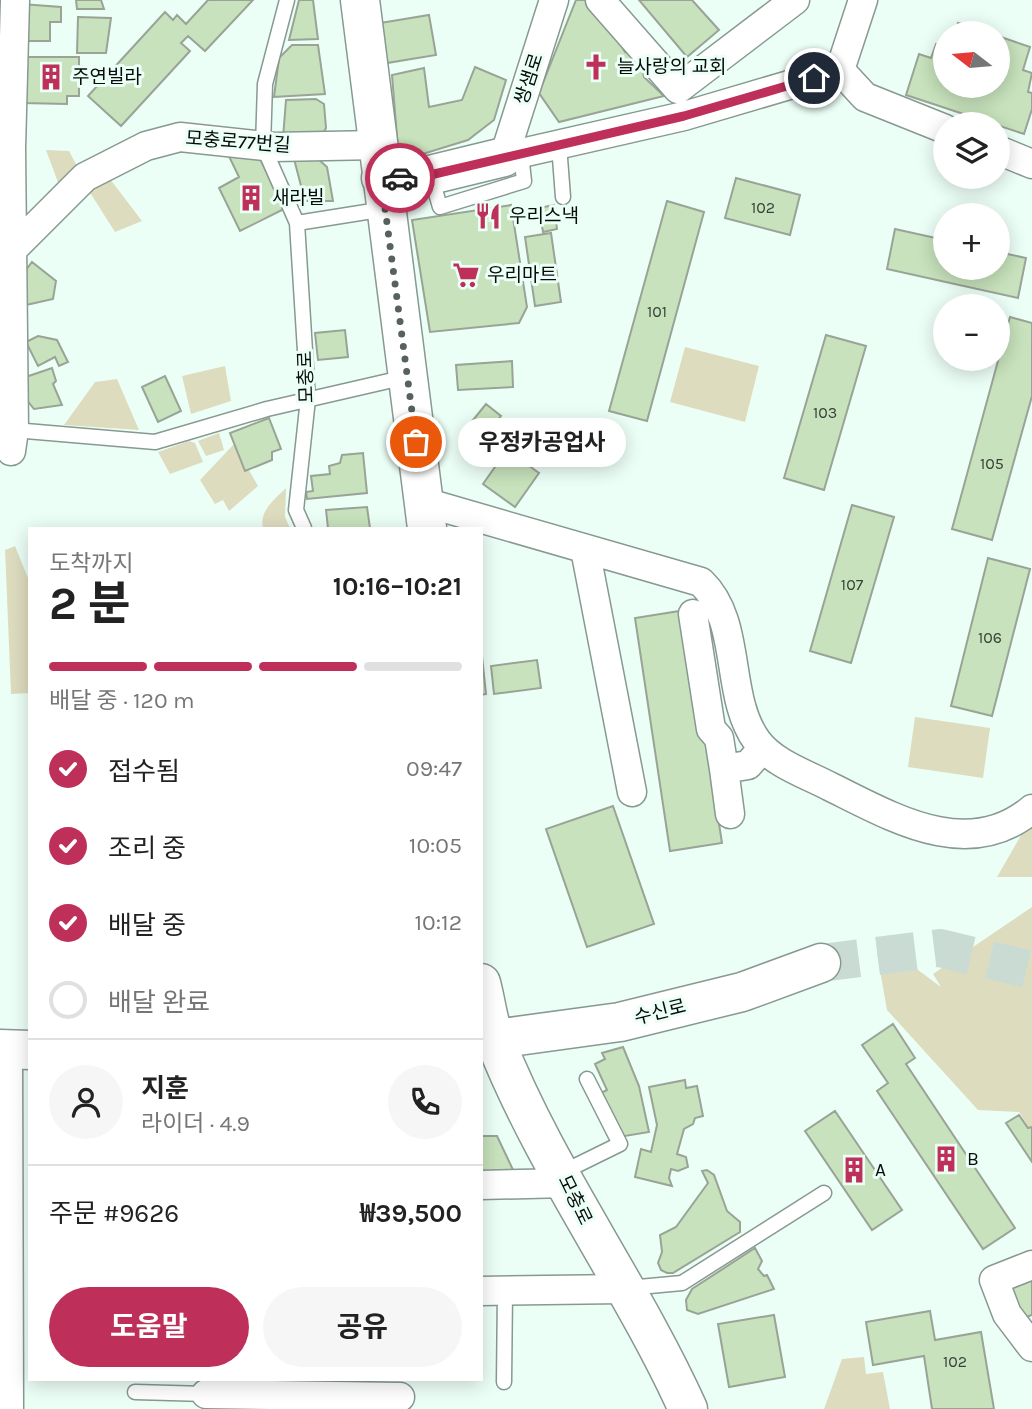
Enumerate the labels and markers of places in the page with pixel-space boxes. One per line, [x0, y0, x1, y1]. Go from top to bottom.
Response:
pin [784, 48, 844, 108]
church icon: 늘사랑의 교회 [581, 52, 611, 82]
place label: 늘사랑의 교회 [617, 56, 726, 78]
building icon: 주연빌라 [36, 62, 66, 92]
place label: 주연빌라 [72, 66, 142, 88]
building icon: 새라빌 [236, 183, 266, 213]
place label: 새라빌 [272, 187, 324, 209]
restaurant icon: 우리스낵 [473, 201, 503, 231]
place label: 우리스낵 [509, 205, 579, 227]
supermarket icon: 우리마트 [451, 260, 481, 290]
place label: 우리마트 [487, 264, 557, 286]
pin [386, 412, 446, 472]
callout: 우정카공업사 [458, 418, 626, 466]
building icon: B [931, 1144, 961, 1174]
place label: B [967, 1148, 979, 1170]
building icon: A [839, 1155, 869, 1185]
place label: A [875, 1159, 886, 1181]

